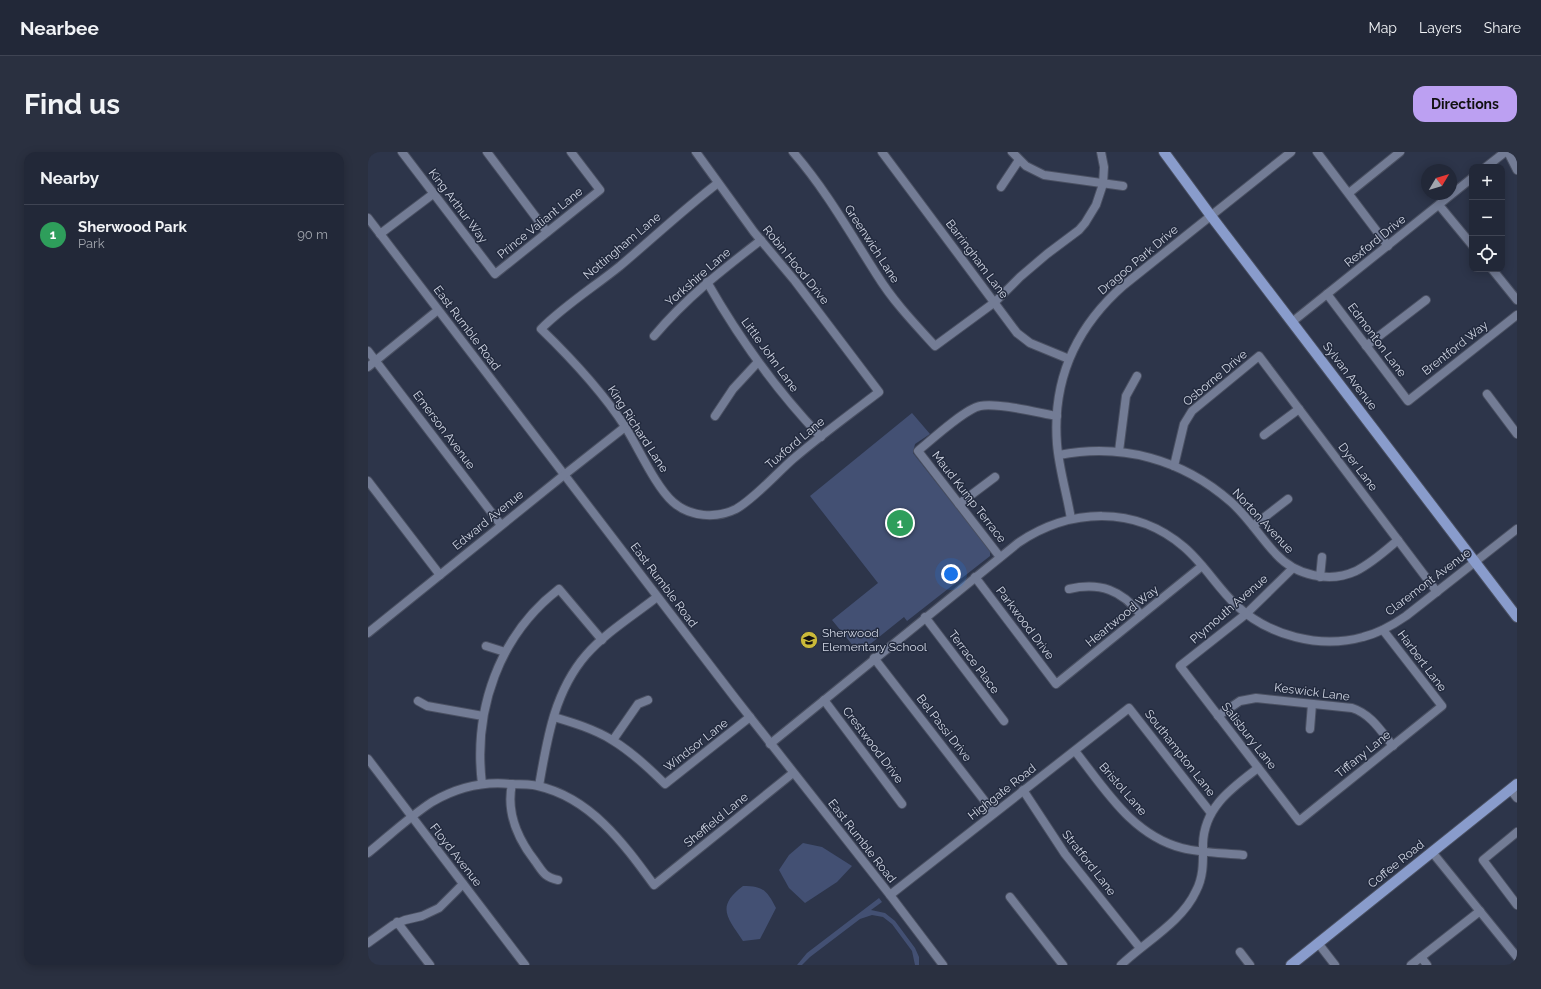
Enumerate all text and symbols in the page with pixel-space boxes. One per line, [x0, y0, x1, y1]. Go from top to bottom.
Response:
text: Nearbee [20, 17, 99, 39]
text: Map [1369, 20, 1397, 36]
text: Layers [1419, 20, 1462, 36]
text: Share [1484, 20, 1521, 36]
button: Directions [1413, 86, 1517, 122]
text: Find us [24, 88, 120, 121]
north arrow [1421, 164, 1457, 200]
map controls [1469, 164, 1505, 272]
button: + [1469, 164, 1505, 200]
street label: King Arthur Way [426, 166, 491, 246]
text: Nearby [40, 168, 99, 188]
street label: Prince Valiant Lane [495, 184, 585, 262]
button: − [1469, 200, 1505, 236]
street label: Greenwich Lane [842, 202, 902, 286]
street label: Nottingham Lane [581, 210, 663, 282]
street label: Rexford Drive [1342, 212, 1408, 270]
street label: Barringham Lane [943, 217, 1011, 301]
text: Sherwood Park [78, 218, 187, 236]
street label: Dragoo Park Drive [1095, 222, 1181, 298]
street label: Robin Hood Drive [760, 223, 832, 307]
text: 1 [50, 227, 56, 242]
text: 90 m [297, 227, 328, 242]
text: Park [78, 236, 105, 251]
button: locate [1469, 236, 1505, 272]
street label: Yorkshire Lane [663, 245, 733, 309]
street label: East Rumble Road [431, 283, 503, 373]
street label: Edmonton Lane [1345, 300, 1409, 380]
street label: Little John Lane [738, 315, 802, 395]
street label: Brentford Way [1419, 318, 1491, 378]
street label: Sylvan Avenue [1320, 339, 1380, 413]
street label: Osborne Drive [1180, 347, 1250, 409]
street label: King Richard Lane [605, 383, 671, 475]
street label: Emerson Avenue [410, 388, 478, 472]
street label: Tuxford Lane [763, 414, 827, 472]
street label: Dyer Lane [1335, 440, 1381, 494]
street label: Maud Kump Terrace [929, 449, 1009, 545]
street label: Norton Avenue [1229, 486, 1297, 556]
street label: Edward Avenue [450, 487, 526, 553]
pin: 1 [887, 508, 913, 538]
street label: East Rumble Road [628, 540, 700, 630]
street label: Claremont Avenue [1383, 545, 1473, 619]
your location [941, 564, 961, 584]
street label: Plymouth Avenue [1187, 572, 1271, 646]
street label: Heartwood Way [1083, 582, 1161, 650]
street label: Parkwood Drive [993, 584, 1057, 662]
place label: Sherwood Elementary School [822, 626, 928, 654]
street label: Terrace Place [946, 628, 1002, 696]
street label: Harbert Lane [1394, 628, 1450, 694]
school or university icon: Sherwood Elementary School [799, 630, 819, 650]
street label: Keswick Lane [1273, 680, 1351, 704]
street label: Bel Passi Drive [914, 692, 974, 764]
street label: Salisbury Lane [1219, 700, 1279, 772]
street label: Crestwood Drive [840, 704, 906, 786]
street label: Southampton Lane [1142, 707, 1218, 799]
street label: Windsor Lane [661, 716, 731, 774]
street label: Tiffany Lane [1333, 727, 1393, 781]
street label: Bristol Lane [1096, 760, 1150, 818]
street label: Highgate Road [965, 761, 1039, 823]
street label: Sheffield Lane [681, 790, 751, 850]
street label: East Rumble Road [825, 796, 899, 886]
street label: Floyd Avenue [427, 821, 485, 889]
street label: Stratford Lane [1059, 828, 1119, 898]
street label: Coffee Road [1365, 837, 1427, 891]

